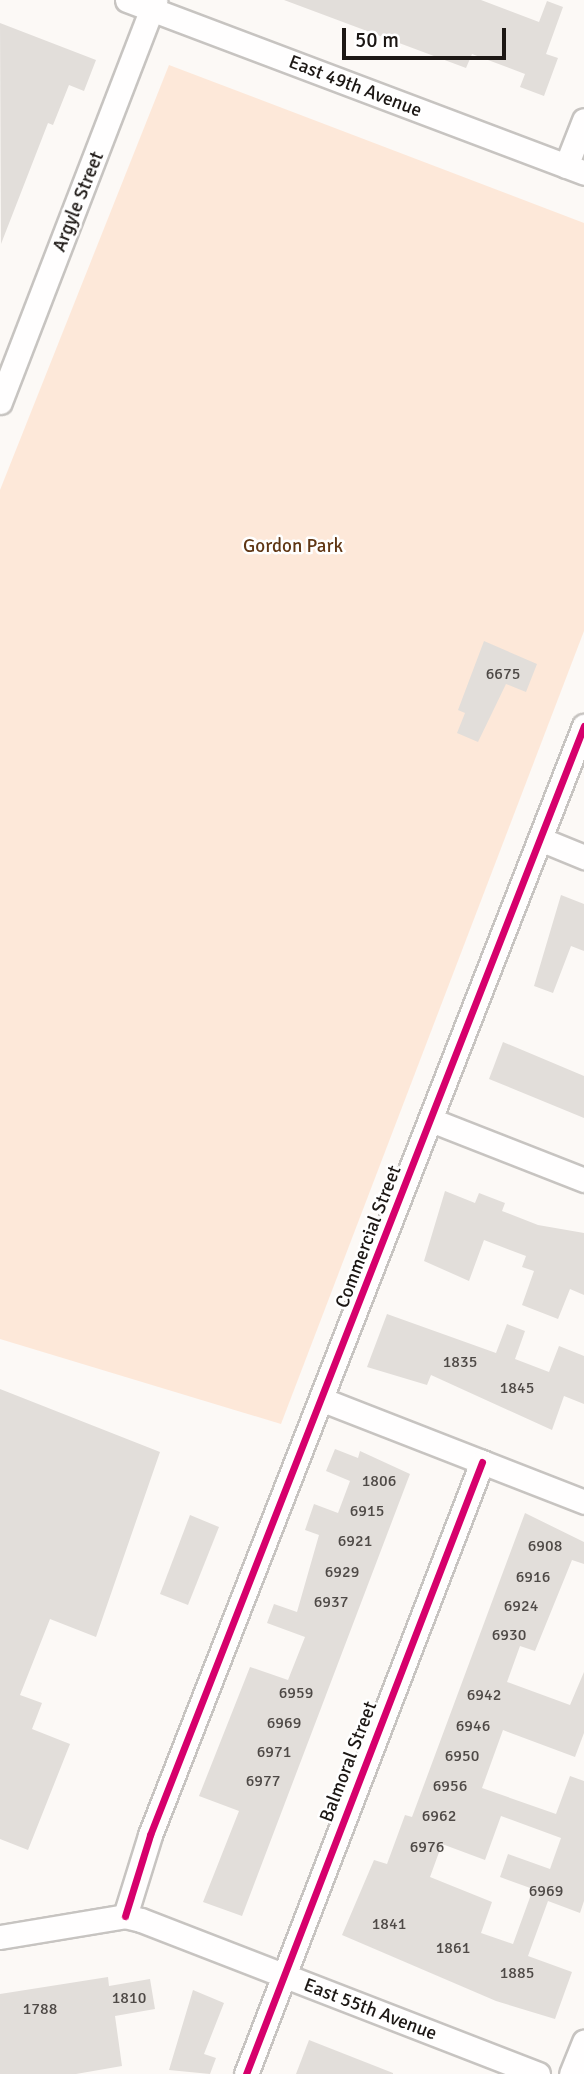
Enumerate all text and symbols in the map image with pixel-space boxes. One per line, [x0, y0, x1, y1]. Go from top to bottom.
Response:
scale bar [346, 14, 510, 58]
text: 50 m [355, 27, 399, 53]
street label: East 49th Avenue [285, 51, 425, 123]
street label: Argyle Street [49, 149, 109, 255]
park label: Gordon Park [243, 536, 343, 558]
house number: 6675 [486, 664, 520, 684]
street label: Commercial Street [331, 1163, 407, 1311]
house number: 1835 [443, 1352, 477, 1372]
house number: 1845 [500, 1378, 534, 1398]
house number: 1806 [362, 1471, 396, 1491]
house number: 6915 [350, 1501, 384, 1521]
house number: 6921 [338, 1531, 372, 1551]
house number: 6908 [528, 1536, 562, 1556]
house number: 6929 [325, 1562, 359, 1582]
house number: 6916 [516, 1567, 550, 1587]
house number: 6937 [314, 1592, 348, 1612]
house number: 6924 [504, 1596, 538, 1616]
house number: 6930 [492, 1625, 526, 1645]
house number: 6959 [279, 1683, 313, 1703]
house number: 6942 [467, 1685, 501, 1705]
street label: Balmoral Street [316, 1698, 382, 1826]
house number: 6969 [267, 1713, 301, 1733]
house number: 6946 [456, 1716, 490, 1736]
house number: 6971 [257, 1742, 291, 1762]
house number: 6950 [445, 1746, 479, 1766]
house number: 6977 [246, 1771, 280, 1791]
house number: 6956 [433, 1776, 467, 1796]
house number: 6962 [422, 1806, 456, 1826]
house number: 6976 [410, 1837, 444, 1857]
house number: 6969 [529, 1881, 563, 1901]
house number: 1841 [372, 1914, 406, 1934]
house number: 1861 [436, 1938, 470, 1958]
house number: 1885 [500, 1963, 534, 1983]
street label: East 55th Avenue [300, 1974, 440, 2046]
house number: 1810 [112, 1988, 146, 2008]
house number: 1788 [23, 1999, 57, 2019]

